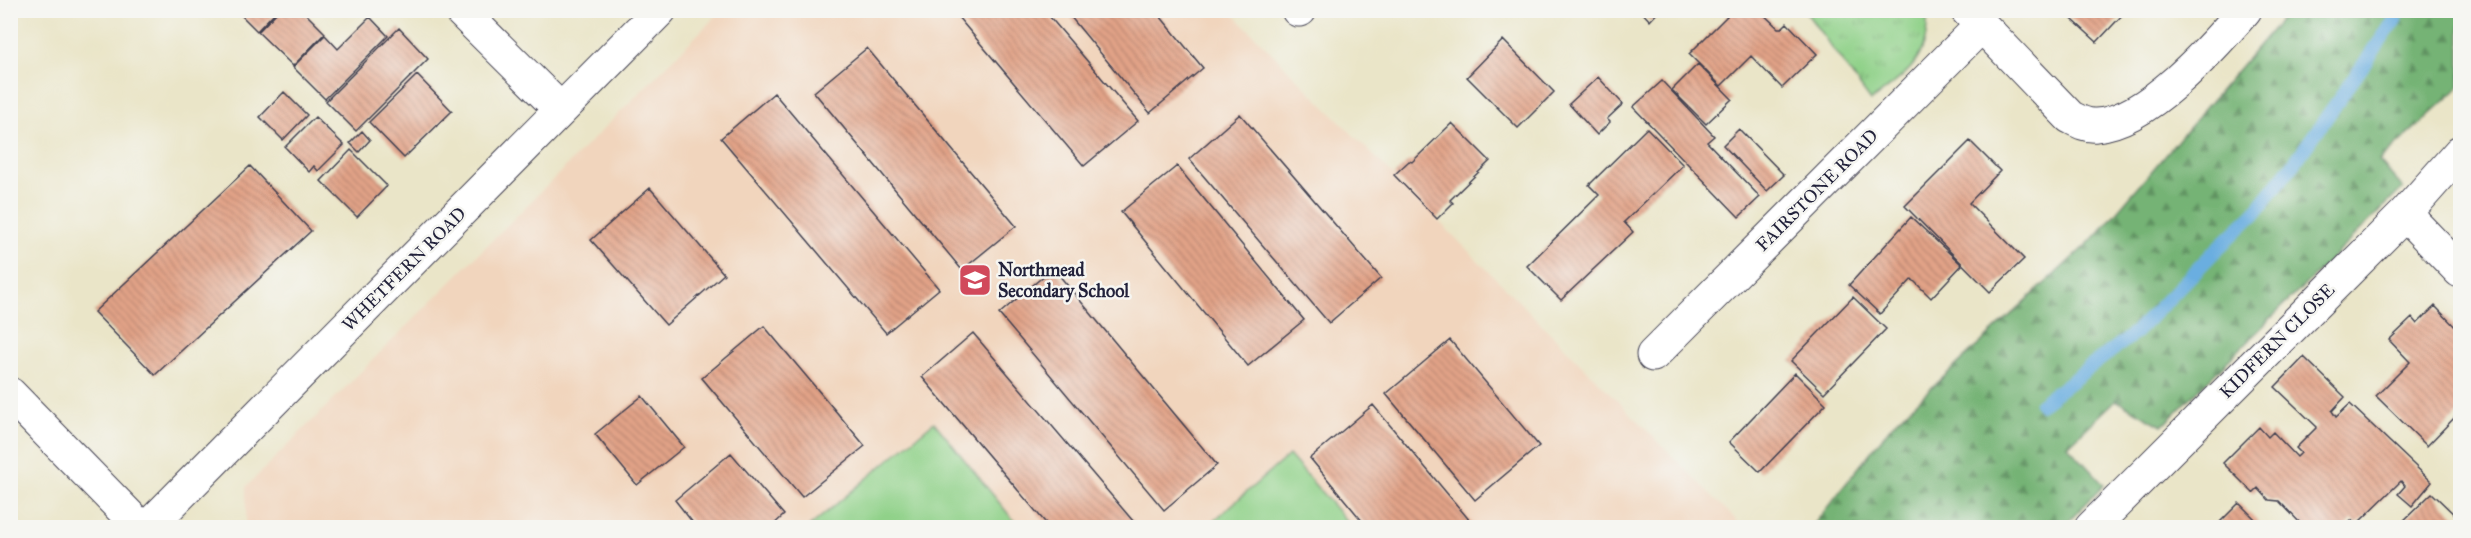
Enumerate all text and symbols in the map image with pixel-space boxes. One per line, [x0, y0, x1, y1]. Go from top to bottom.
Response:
street label: FAIRSTONE ROAD [1751, 124, 1883, 256]
street label: WHETFERN ROAD [337, 202, 471, 336]
place label: Northmead Secondary School [998, 259, 1130, 303]
school or university icon: Northmead Secondary School [957, 262, 993, 298]
street label: KIDFERN CLOSE [2215, 279, 2339, 403]

